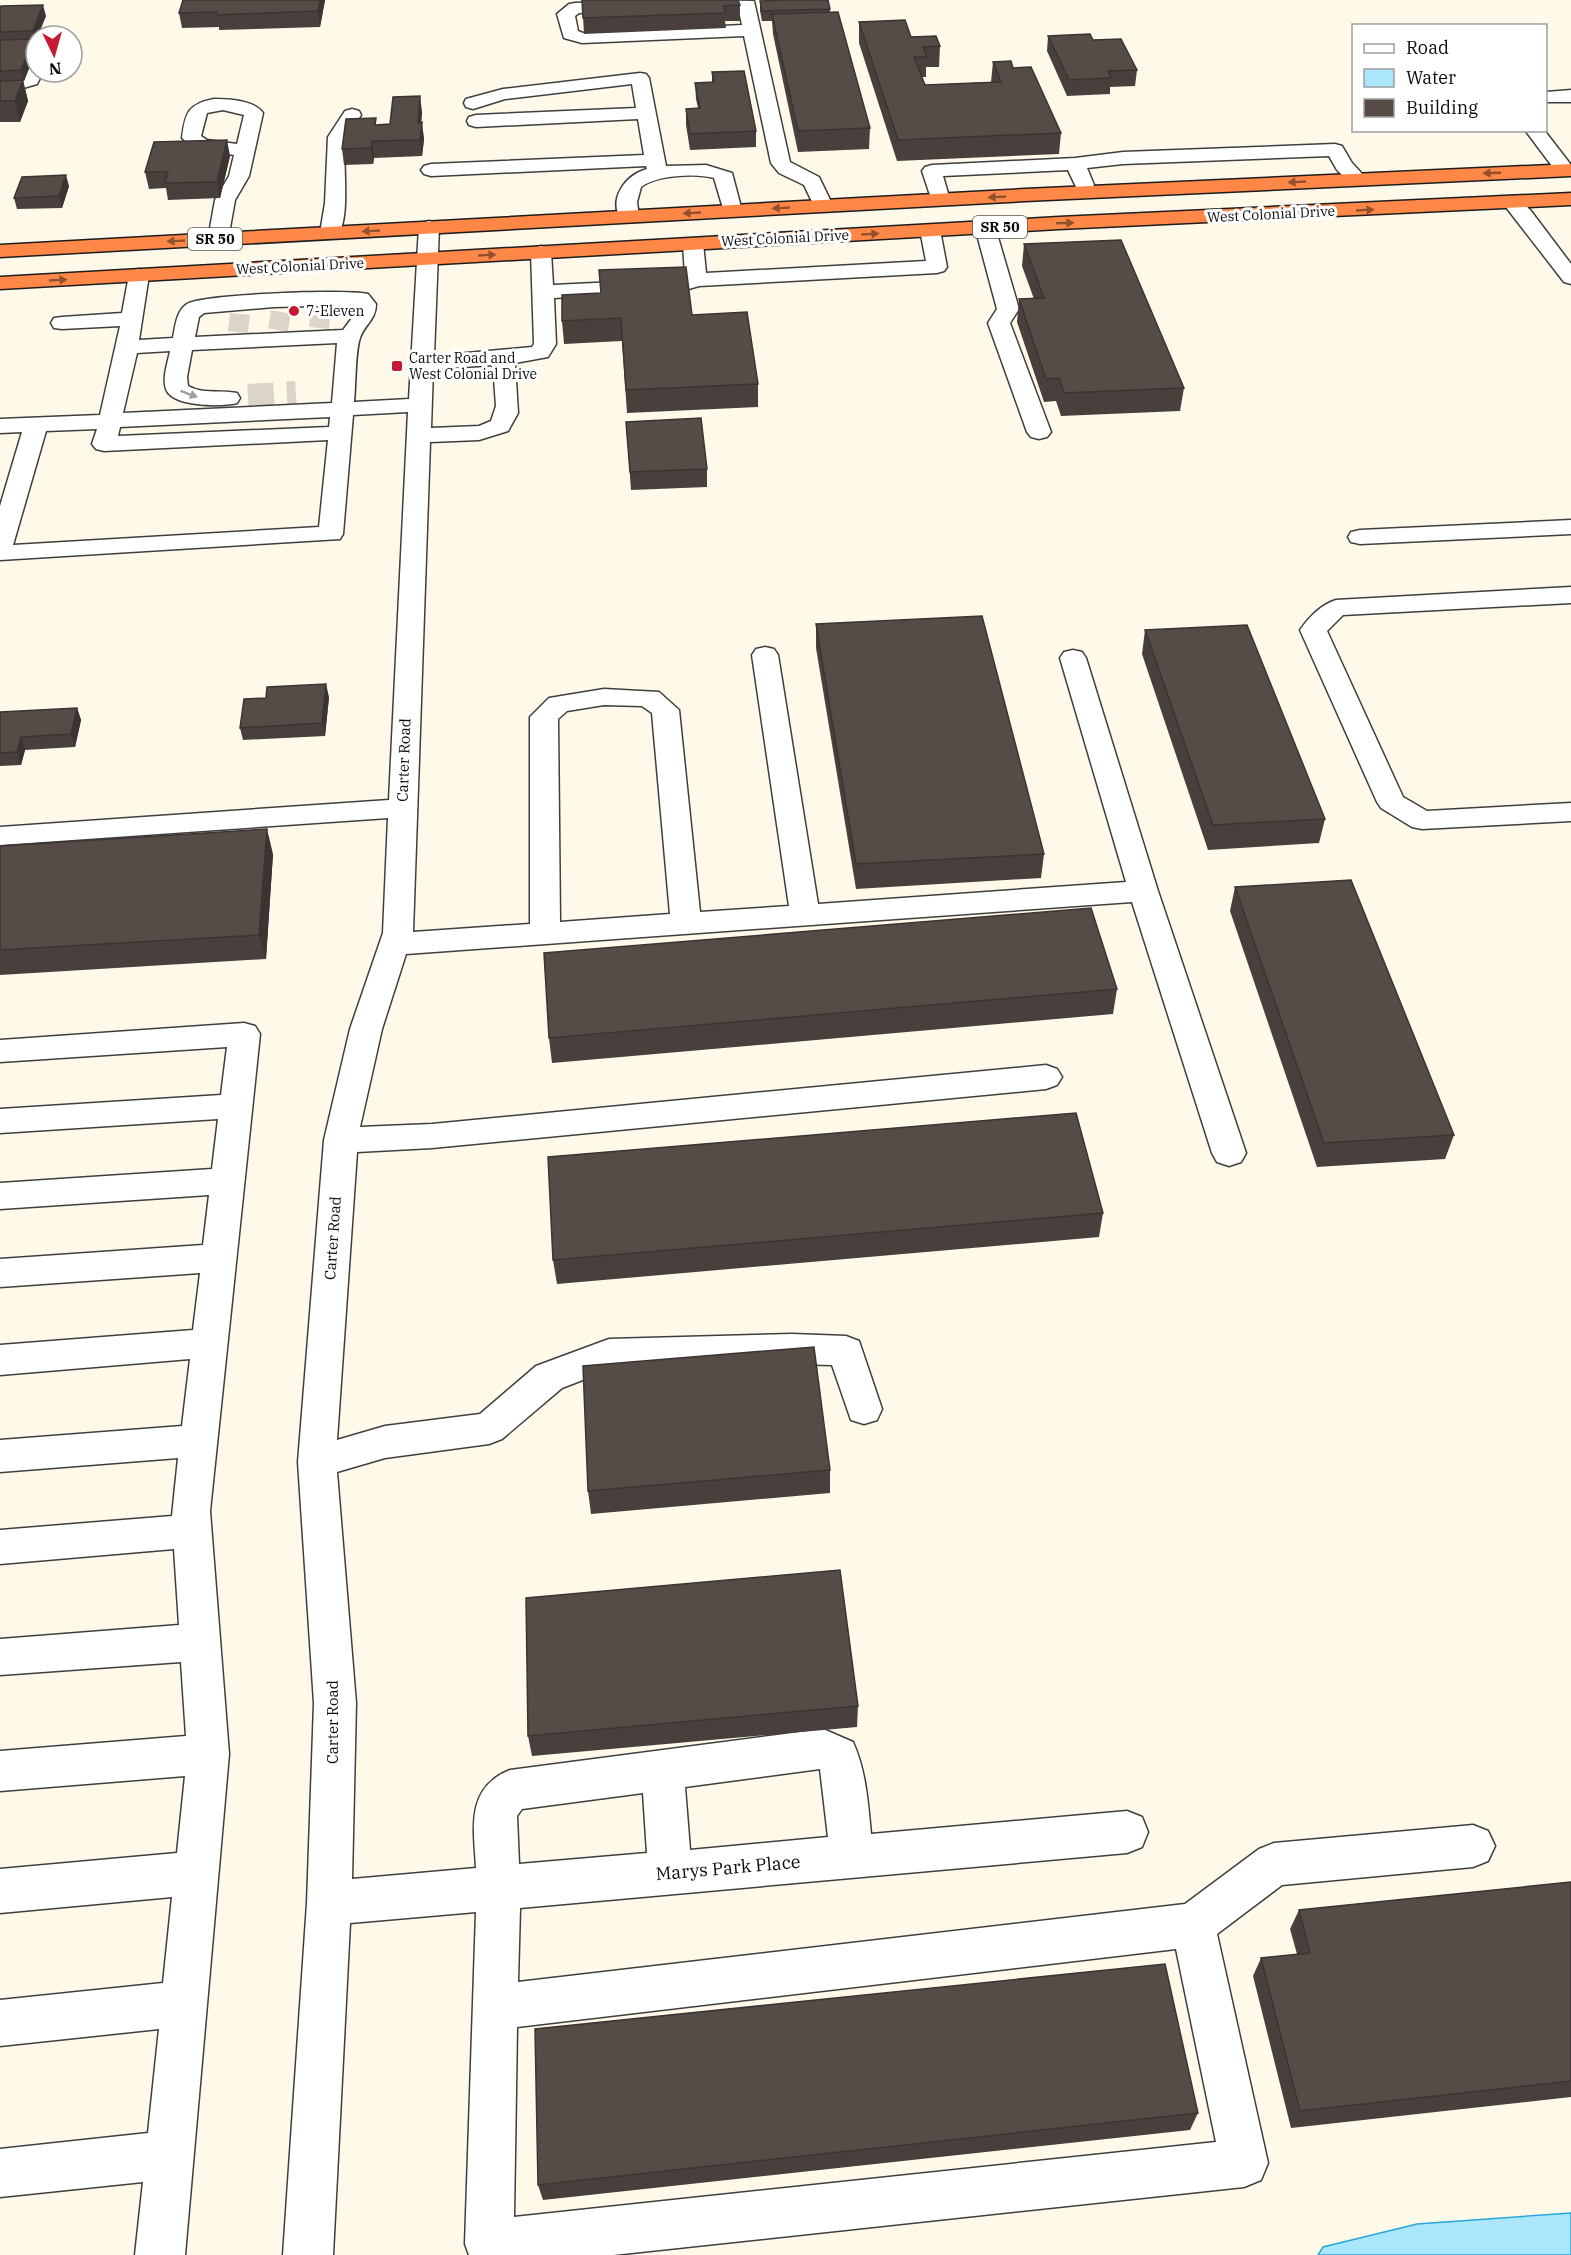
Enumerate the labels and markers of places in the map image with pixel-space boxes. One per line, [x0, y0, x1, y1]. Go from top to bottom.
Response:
place label: 7-Eleven [306, 302, 364, 320]
marker: 7-Eleven [287, 304, 301, 318]
place label: Carter Road and West Colonial Drive [409, 349, 537, 383]
marker: Carter Road and West Colonial Drive [390, 359, 404, 373]

